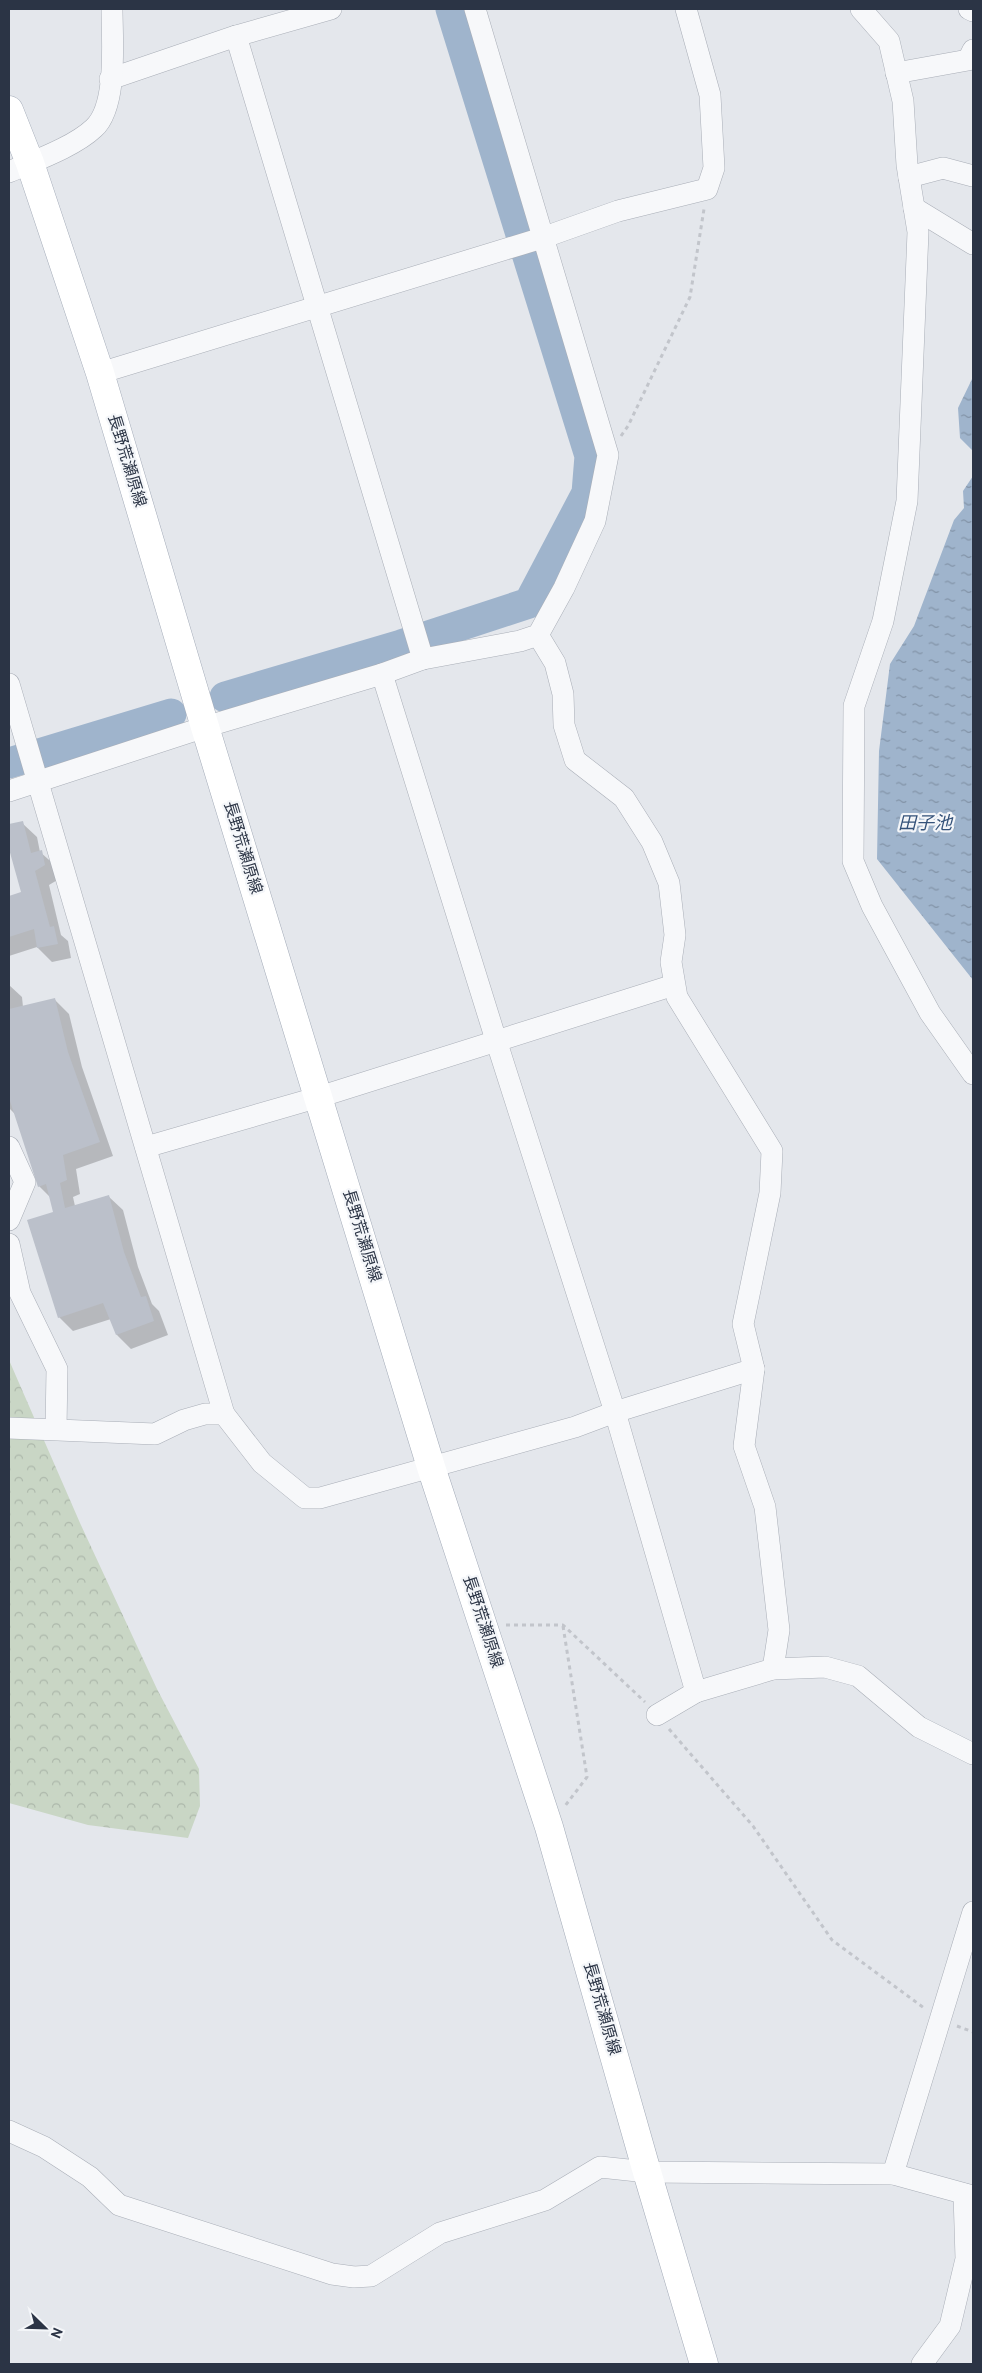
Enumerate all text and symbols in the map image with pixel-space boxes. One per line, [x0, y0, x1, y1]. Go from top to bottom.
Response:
street label: 長野荒瀬原線 [102, 412, 150, 510]
street label: 長野荒瀬原線 [218, 799, 266, 897]
water label: 田子池 [898, 813, 954, 836]
street label: 長野荒瀬原線 [337, 1187, 385, 1285]
street label: 長野荒瀬原線 [458, 1573, 506, 1671]
street label: 長野荒瀬原線 [578, 1960, 624, 2058]
north arrow [20, 2303, 70, 2353]
text: N [46, 2325, 65, 2340]

